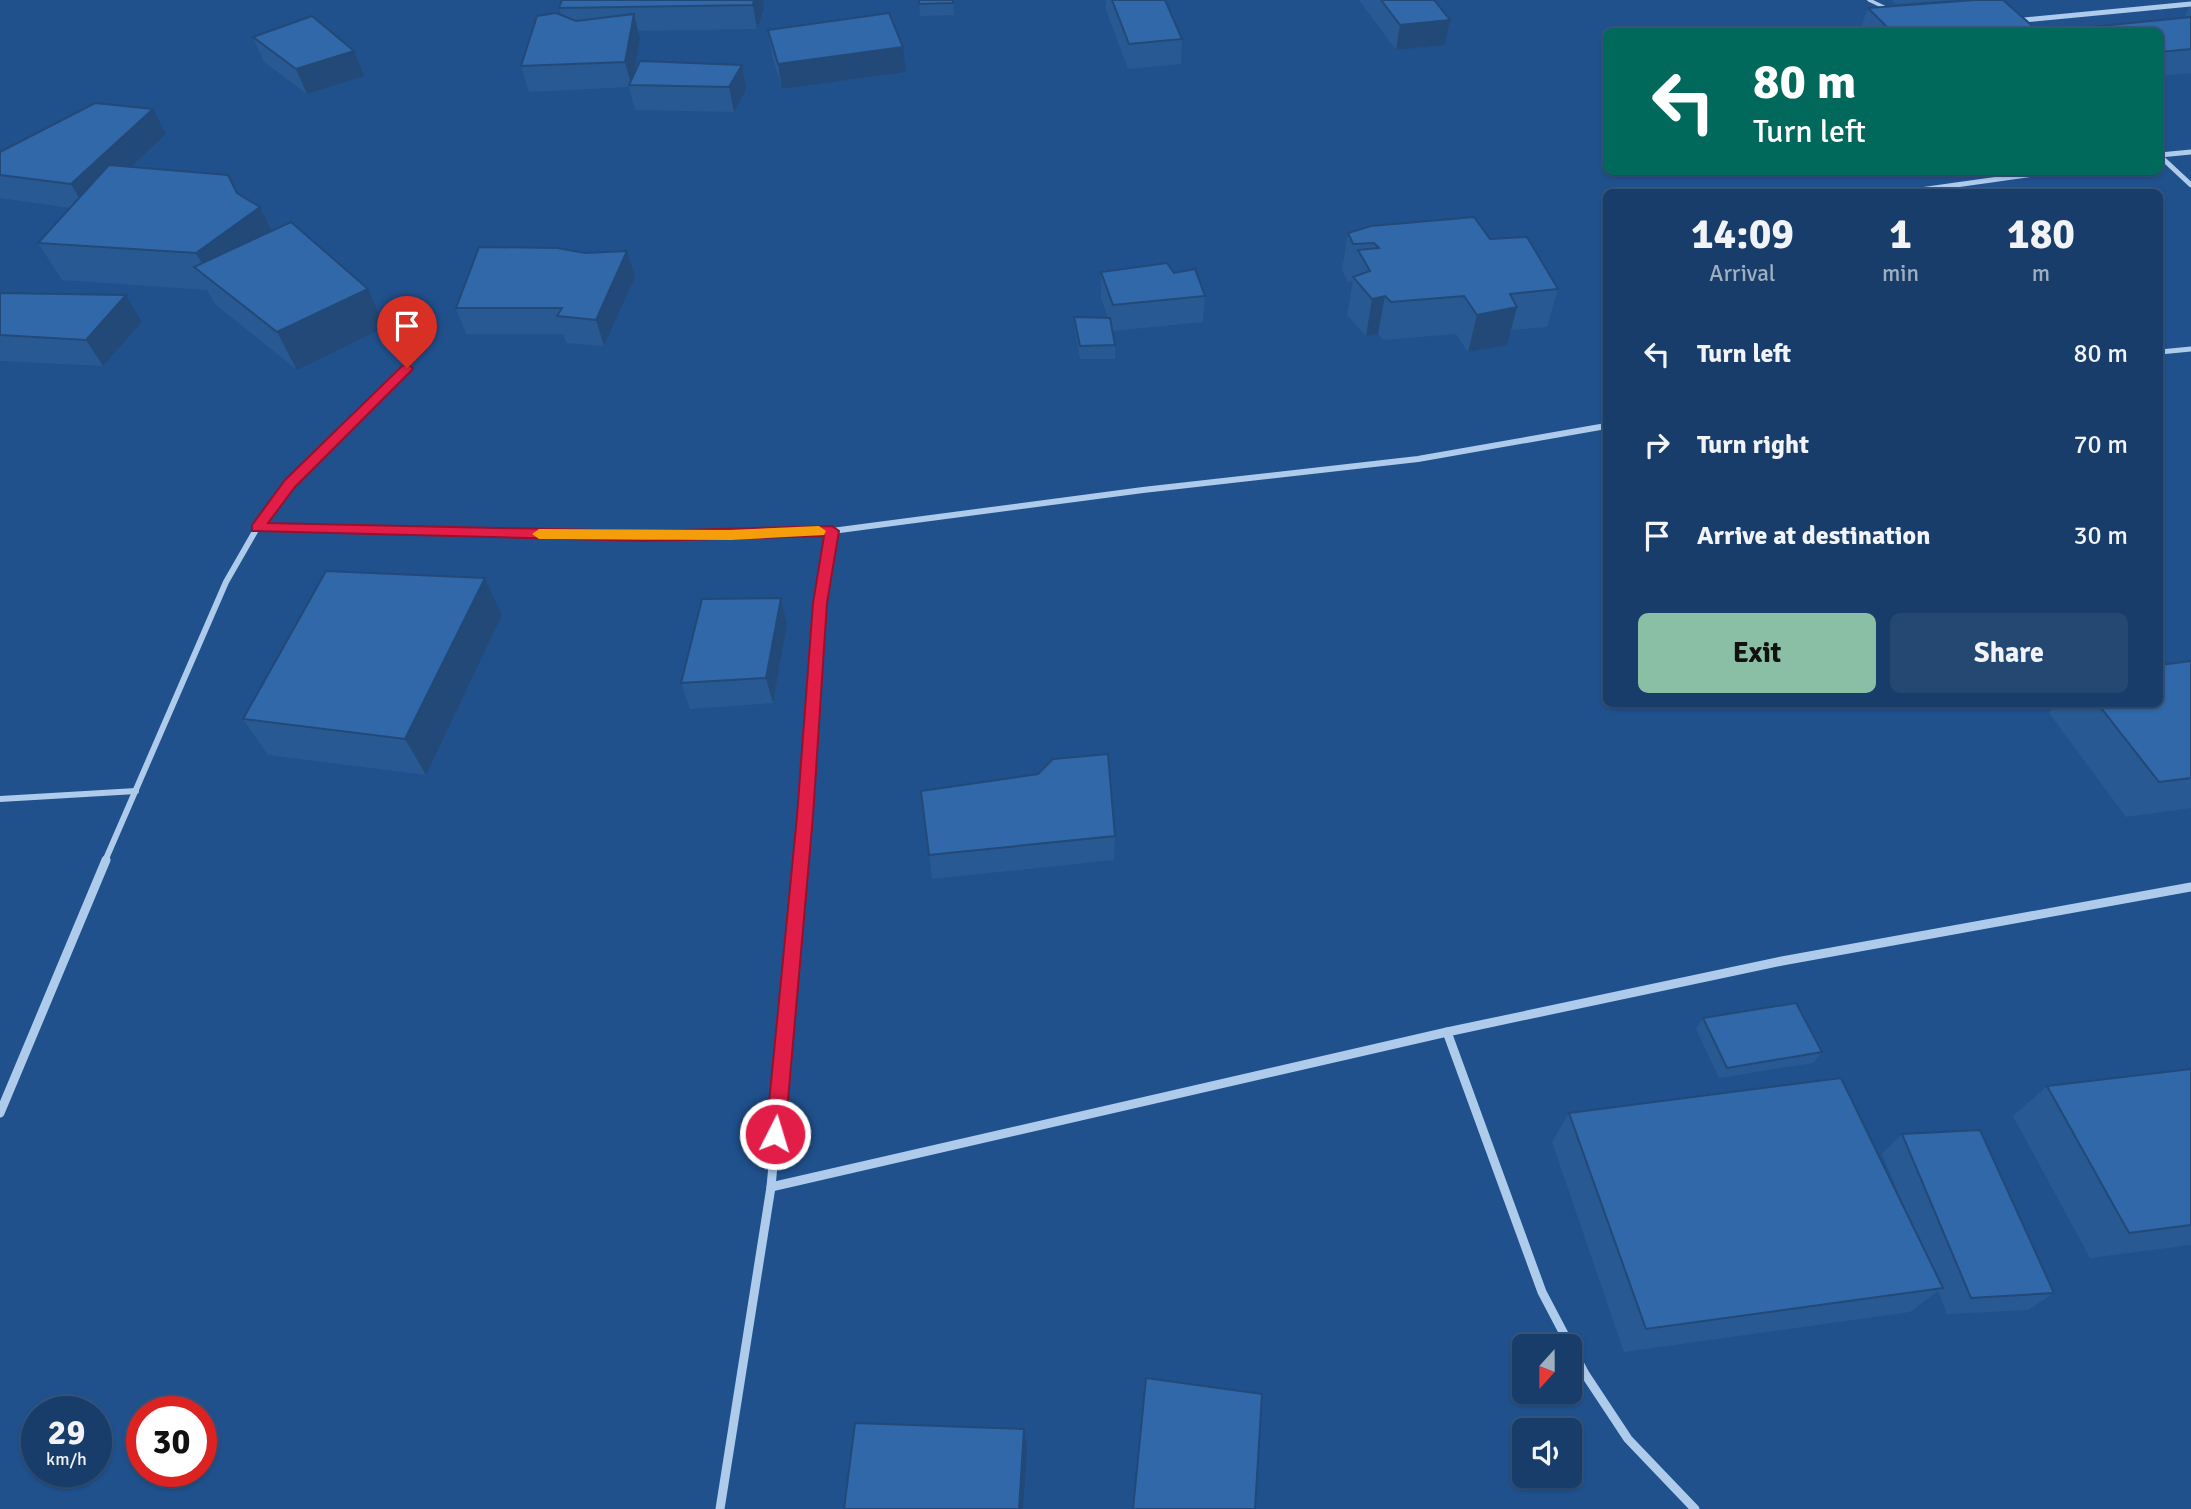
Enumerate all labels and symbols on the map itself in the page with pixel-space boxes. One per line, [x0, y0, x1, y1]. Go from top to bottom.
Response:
pin [377, 296, 437, 368]
position arrow [738, 1097, 812, 1171]
north arrow [1512, 1334, 1582, 1404]
speed limit sign: 30 [126, 1396, 217, 1487]

